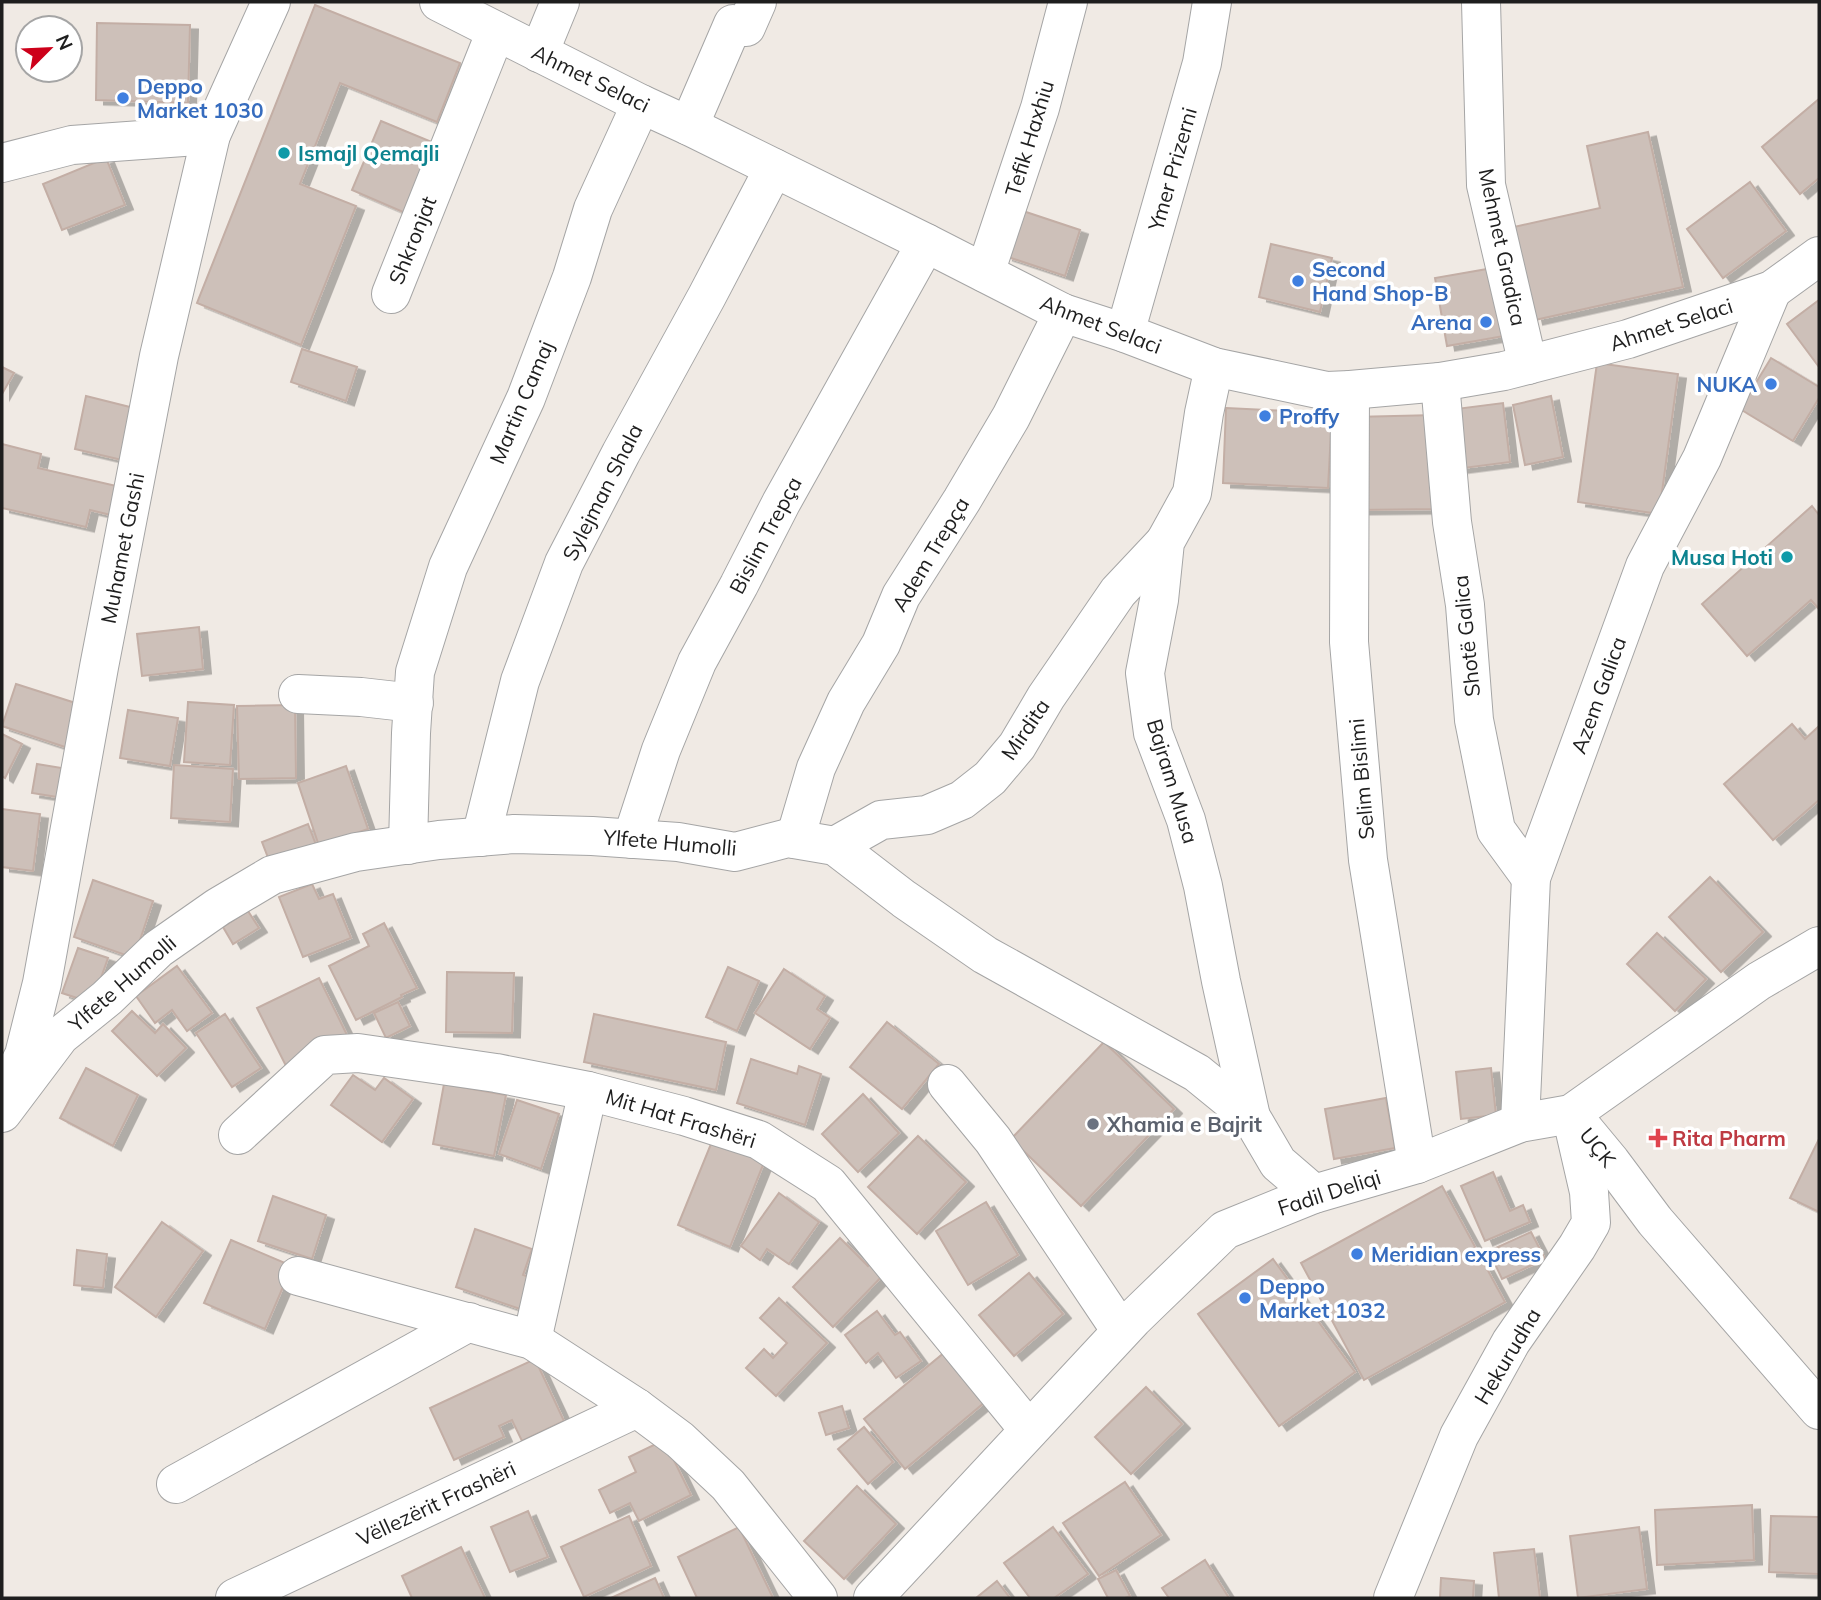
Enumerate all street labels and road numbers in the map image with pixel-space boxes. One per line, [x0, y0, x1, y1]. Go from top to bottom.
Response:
street label: Ahmet Selaci [528, 38, 654, 118]
street label: Tefik Haxhiu [999, 77, 1059, 199]
street label: Ymer Prizerni [1142, 104, 1202, 235]
street label: Mehmet Gradica [1474, 166, 1532, 328]
street label: Shkronjat [383, 192, 441, 288]
street label: Ahmet Selaci [1037, 289, 1165, 359]
street label: Ahmet Selaci [1606, 292, 1736, 356]
street label: Martin Camaj [483, 336, 559, 468]
street label: Sylejman Shala [556, 419, 648, 565]
street label: Muhamet Gashi [95, 470, 149, 626]
street label: Bislim Trepça [723, 472, 807, 598]
street label: Adem Trepça [886, 492, 974, 616]
street label: Shotë Galica [1447, 574, 1485, 698]
street label: Azem Galica [1565, 633, 1631, 757]
street label: Mirdita [995, 694, 1055, 764]
street label: Bajram Musa [1142, 715, 1204, 847]
street label: Selim Bislimi [1343, 717, 1379, 841]
street label: Ylfete Humolli [601, 823, 738, 861]
street label: Ylfete Humolli [62, 929, 181, 1037]
street label: Mit Hat Frashëri [603, 1083, 759, 1153]
street label: UÇK [1574, 1122, 1622, 1172]
street label: Fadil Deliqi [1274, 1163, 1384, 1221]
street label: Hekurudha [1468, 1303, 1546, 1409]
street label: Vëllezërit Frashëri [352, 1455, 520, 1551]

